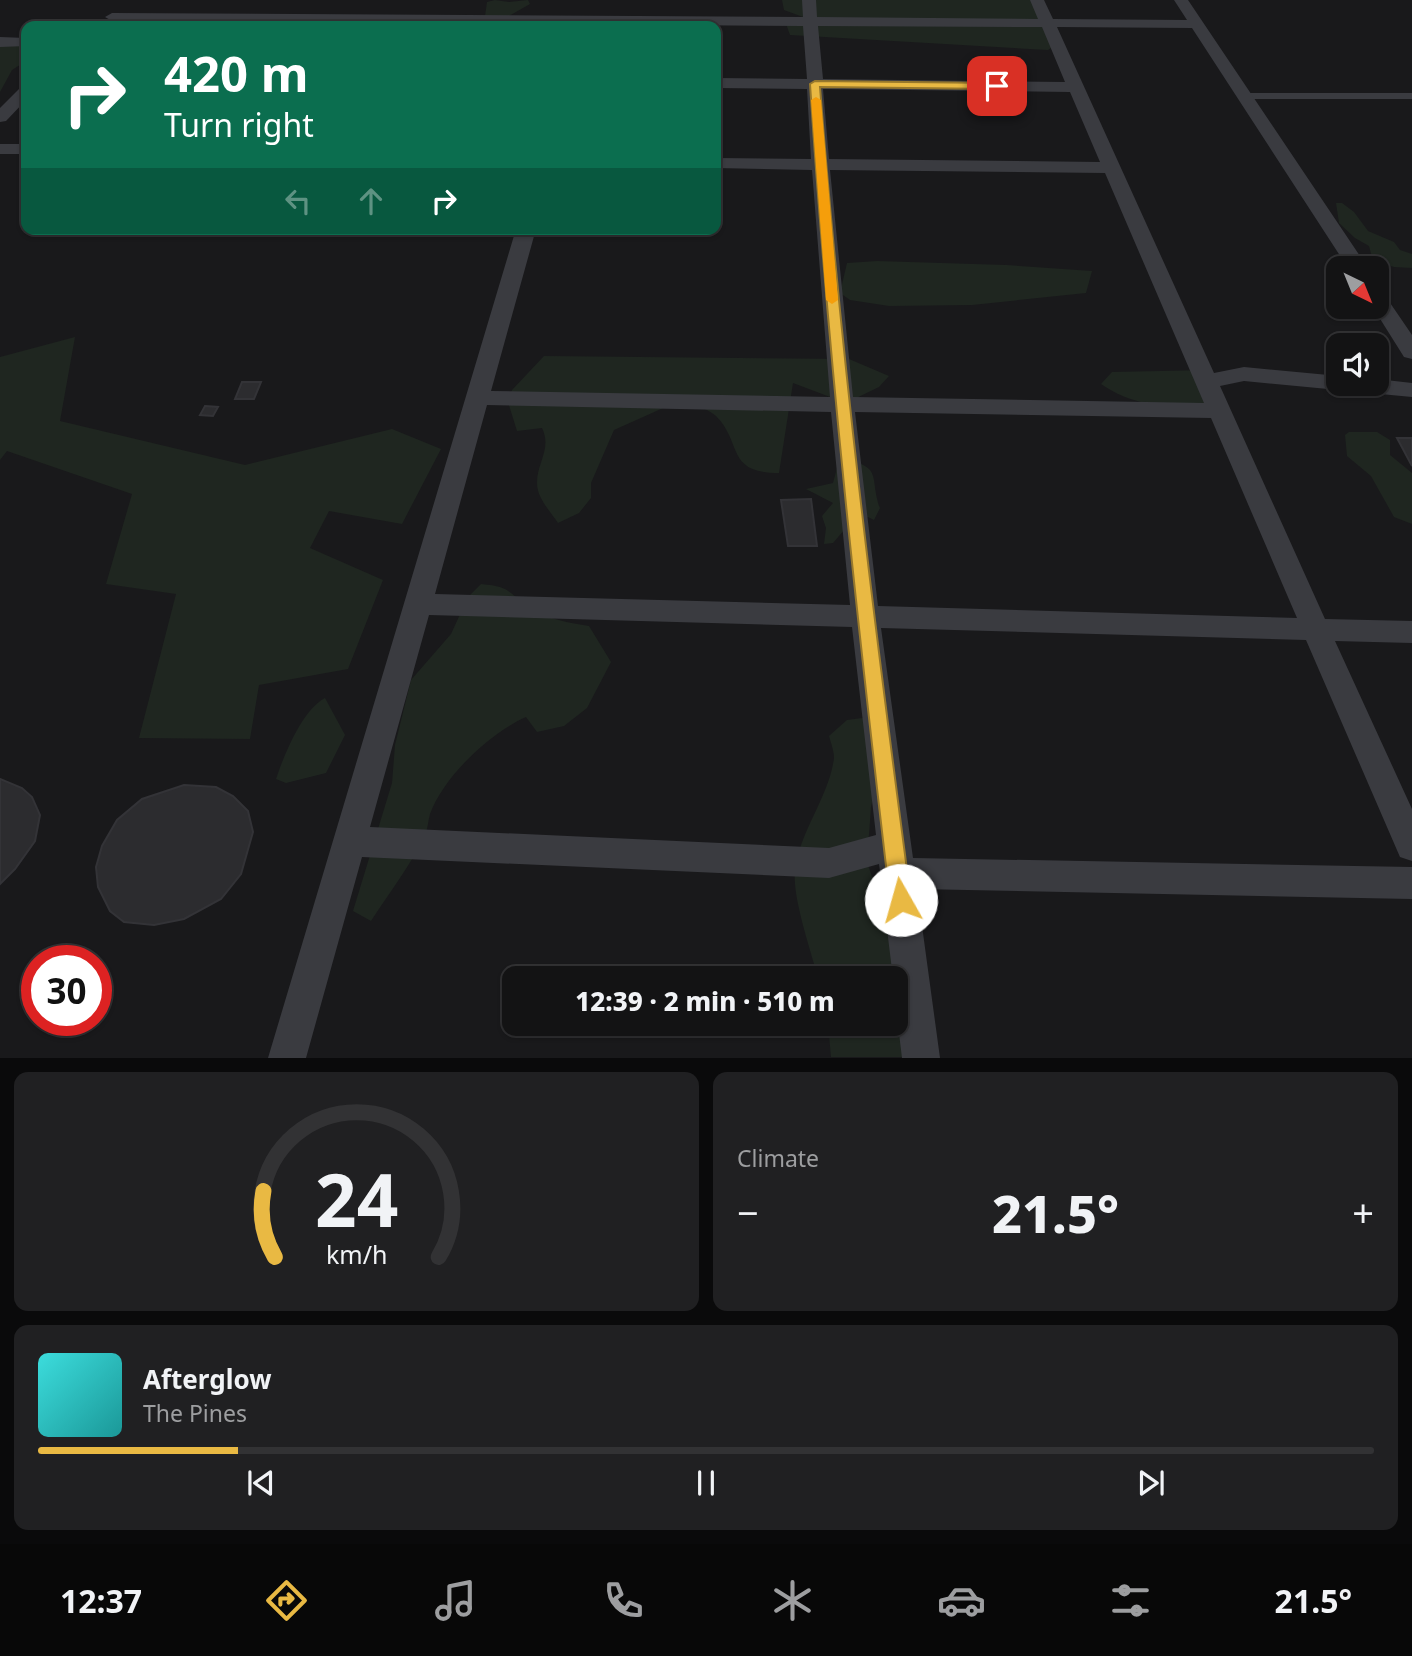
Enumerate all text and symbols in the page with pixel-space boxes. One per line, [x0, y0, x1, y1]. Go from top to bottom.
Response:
text: 420 m [164, 40, 309, 106]
icon: right [49, 49, 140, 140]
pin [967, 56, 1027, 116]
icon: arrive [978, 67, 1016, 105]
text: Turn right [164, 103, 314, 146]
icon: left [279, 182, 317, 220]
icon: ahead [352, 182, 390, 220]
icon: right [425, 182, 463, 220]
north arrow [1326, 256, 1390, 318]
map controls [1326, 256, 1389, 396]
button: sound [1326, 333, 1389, 396]
position arrow [864, 863, 938, 937]
speed limit sign: 30 [21, 945, 112, 1036]
text: 12:39 · 2 min · 510 m [575, 983, 835, 1019]
text: Climate [737, 1142, 819, 1174]
text: 24 [315, 1150, 398, 1249]
text: 21.5° [992, 1177, 1119, 1248]
text: − [737, 1186, 759, 1238]
text: + [1352, 1186, 1374, 1238]
text: km/h [326, 1237, 387, 1271]
text: Afterglow [143, 1361, 271, 1397]
text: The Pines [143, 1397, 247, 1429]
icon: previous [242, 1464, 280, 1502]
icon: pause [687, 1464, 725, 1502]
icon: next [1132, 1464, 1170, 1502]
icon: directions [262, 1576, 311, 1625]
icon: music [431, 1576, 480, 1625]
icon: phone [599, 1576, 648, 1625]
icon: climate [768, 1576, 817, 1625]
icon: car [937, 1576, 986, 1625]
icon: filters [1106, 1576, 1155, 1625]
text: 12:37 [60, 1579, 142, 1622]
text: 21.5° [1275, 1579, 1352, 1622]

